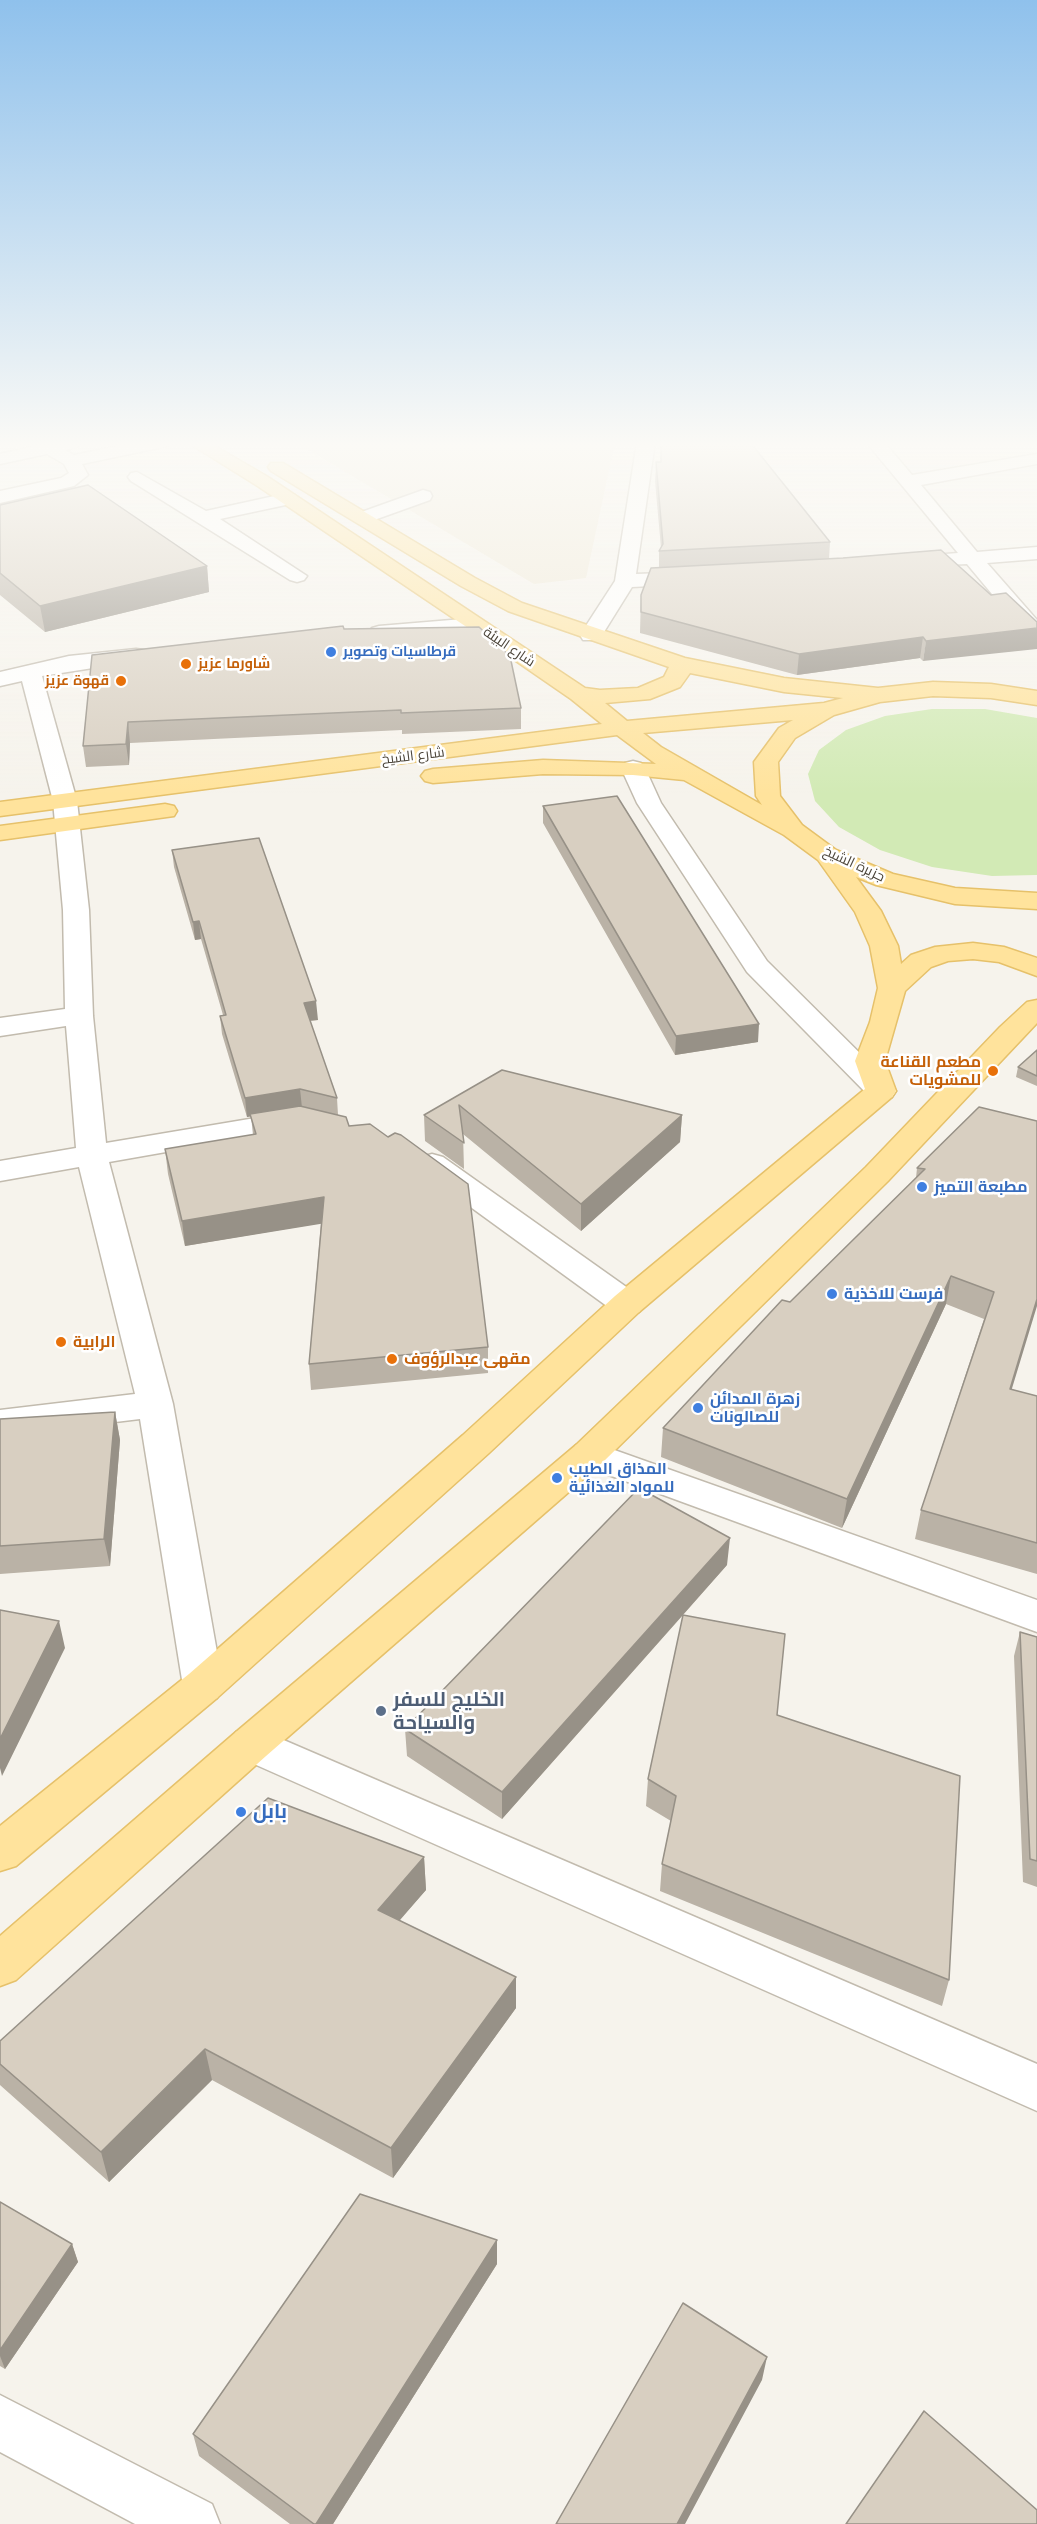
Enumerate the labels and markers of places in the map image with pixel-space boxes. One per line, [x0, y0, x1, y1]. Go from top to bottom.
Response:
place label: قرطاسيات وتصوير [343, 644, 456, 660]
marker: قرطاسيات وتصوير [324, 645, 338, 659]
place label: شاورما عزيز [198, 656, 270, 672]
marker: شاورما عزيز [179, 657, 193, 671]
place label: قهوة عزيز [45, 673, 109, 689]
marker: قهوة عزيز [114, 674, 128, 688]
place label: مطعم القناعة للمشويات [880, 1052, 981, 1090]
marker: مطعم القناعة للمشويات [986, 1064, 1000, 1078]
place label: مطبعة التميز [934, 1177, 1027, 1197]
marker: مطبعة التميز [915, 1180, 929, 1194]
place label: فرست للاخذية [844, 1284, 943, 1304]
marker: فرست للاخذية [825, 1287, 839, 1301]
place label: الرابية [73, 1332, 115, 1352]
marker: الرابية [54, 1335, 68, 1349]
place label: مقهى عبدالرؤوف [404, 1349, 531, 1369]
marker: مقهى عبدالرؤوف [385, 1352, 399, 1366]
place label: زهرة المدائن للصالونات [710, 1389, 800, 1427]
marker: زهرة المدائن للصالونات [691, 1401, 705, 1415]
place label: المذاق الطيب للمواد الغذائية [569, 1459, 674, 1497]
marker: المذاق الطيب للمواد الغذائية [550, 1471, 564, 1485]
place label: الخليج للسفر والسياحة [393, 1688, 505, 1735]
marker: الخليج للسفر والسياحة [374, 1704, 388, 1718]
place label: بابل [253, 1800, 287, 1824]
marker: بابل [234, 1805, 248, 1819]

